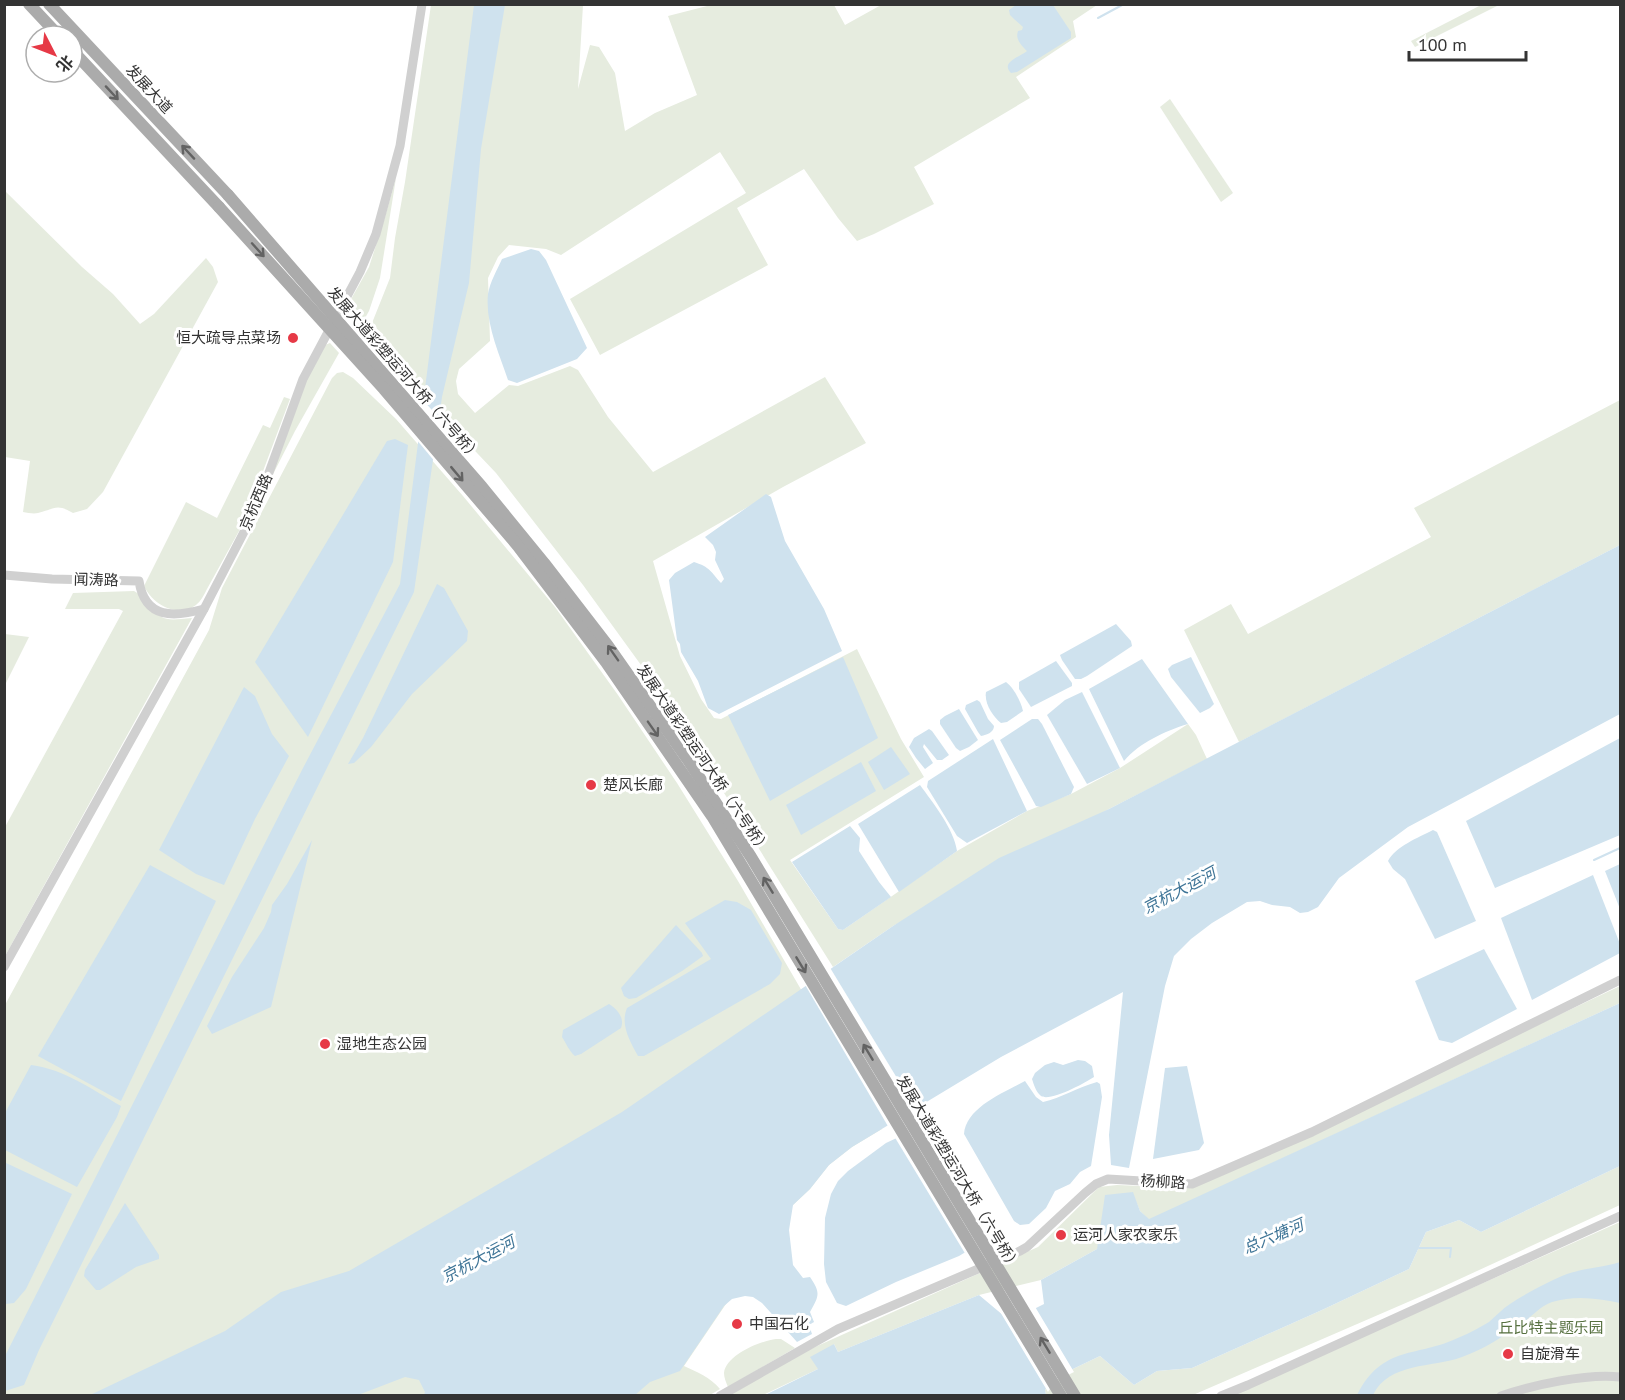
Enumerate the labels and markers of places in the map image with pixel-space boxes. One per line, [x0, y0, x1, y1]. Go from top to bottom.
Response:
place label: 恒大疏导点菜场 [176, 328, 281, 347]
marker: 恒大疏导点菜场 [286, 331, 300, 345]
place label: 楚风长廊 [603, 775, 663, 794]
marker: 楚风长廊 [584, 778, 598, 792]
place label: 湿地生态公园 [337, 1034, 427, 1053]
marker: 湿地生态公园 [318, 1037, 332, 1051]
place label: 运河人家农家乐 [1073, 1225, 1178, 1244]
marker: 运河人家农家乐 [1054, 1228, 1068, 1242]
place label: 中国石化 [749, 1314, 809, 1333]
marker: 中国石化 [730, 1317, 744, 1331]
place label: 自旋滑车 [1520, 1344, 1580, 1363]
marker: 自旋滑车 [1501, 1347, 1515, 1361]

